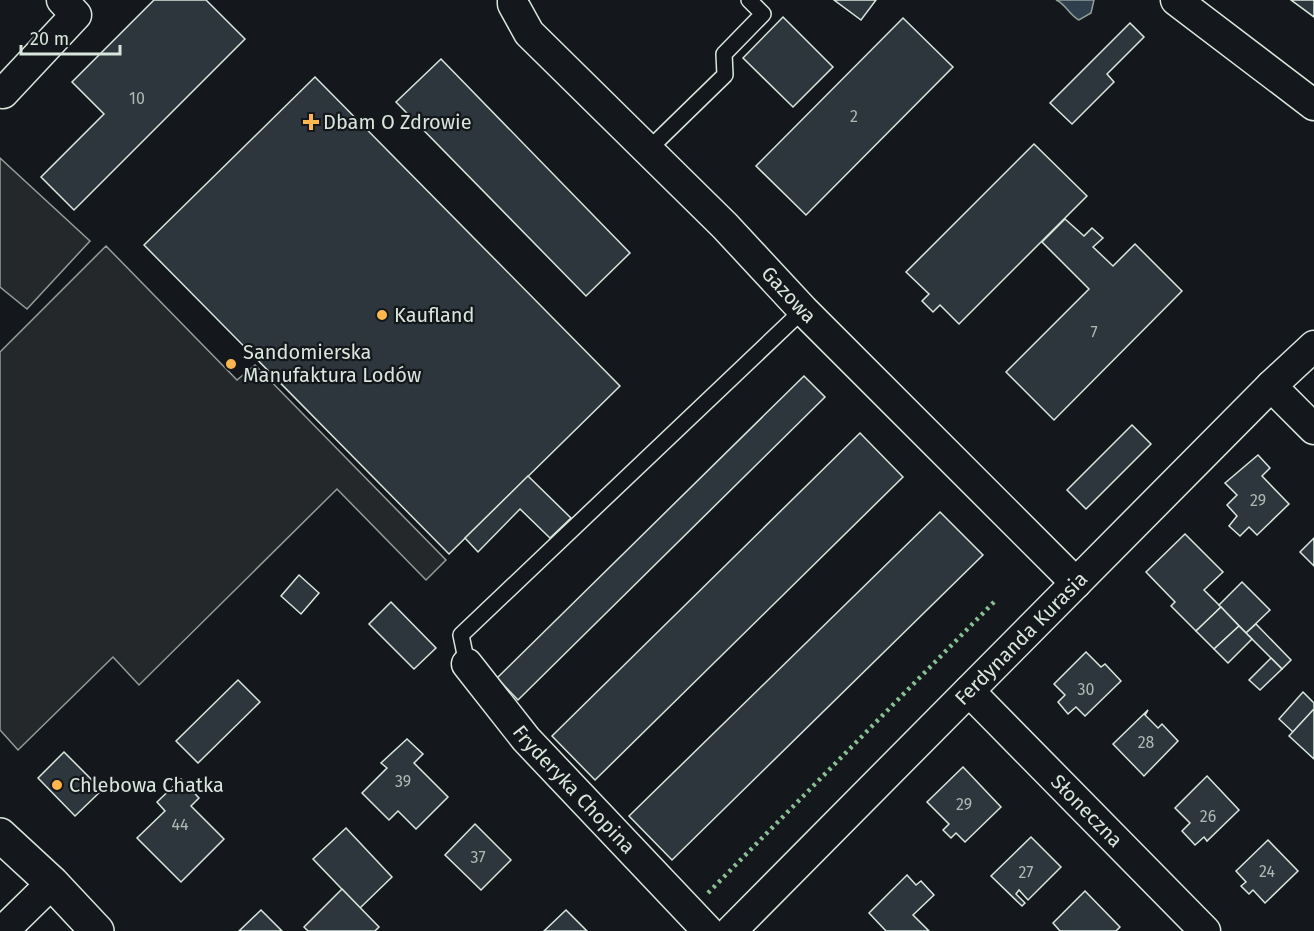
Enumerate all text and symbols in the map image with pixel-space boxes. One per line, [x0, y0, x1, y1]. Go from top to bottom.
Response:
scale bar [21, 18, 120, 56]
text: 20 m [30, 28, 69, 50]
house number: 10 [129, 89, 145, 108]
house number: 2 [850, 107, 858, 126]
place label: Dbam O Zdrowie [323, 110, 472, 134]
marker: Dbam O Zdrowie [304, 115, 318, 129]
street label: Gazowa [757, 261, 821, 328]
place label: Kaufland [394, 303, 474, 327]
marker: Kaufland [375, 308, 389, 322]
house number: 7 [1090, 323, 1098, 342]
place label: Sandomierska Manufaktura Lodów [243, 340, 421, 387]
marker: Sandomierska Manufaktura Lodów [224, 357, 238, 371]
house number: 29 [1250, 491, 1266, 510]
street label: Ferdynanda Kurasia [950, 567, 1092, 710]
house number: 30 [1078, 680, 1095, 699]
street label: Fryderyka Chopina [508, 720, 640, 859]
house number: 28 [1138, 733, 1155, 752]
street label: Słoneczna [1046, 770, 1128, 852]
house number: 39 [395, 772, 411, 791]
place label: Chlebowa Chatka [69, 773, 224, 797]
marker: Chlebowa Chatka [50, 778, 64, 792]
house number: 29 [956, 795, 972, 814]
house number: 26 [1200, 807, 1216, 826]
house number: 44 [171, 815, 189, 834]
house number: 37 [470, 848, 486, 867]
house number: 24 [1259, 862, 1275, 881]
house number: 27 [1019, 863, 1033, 882]

